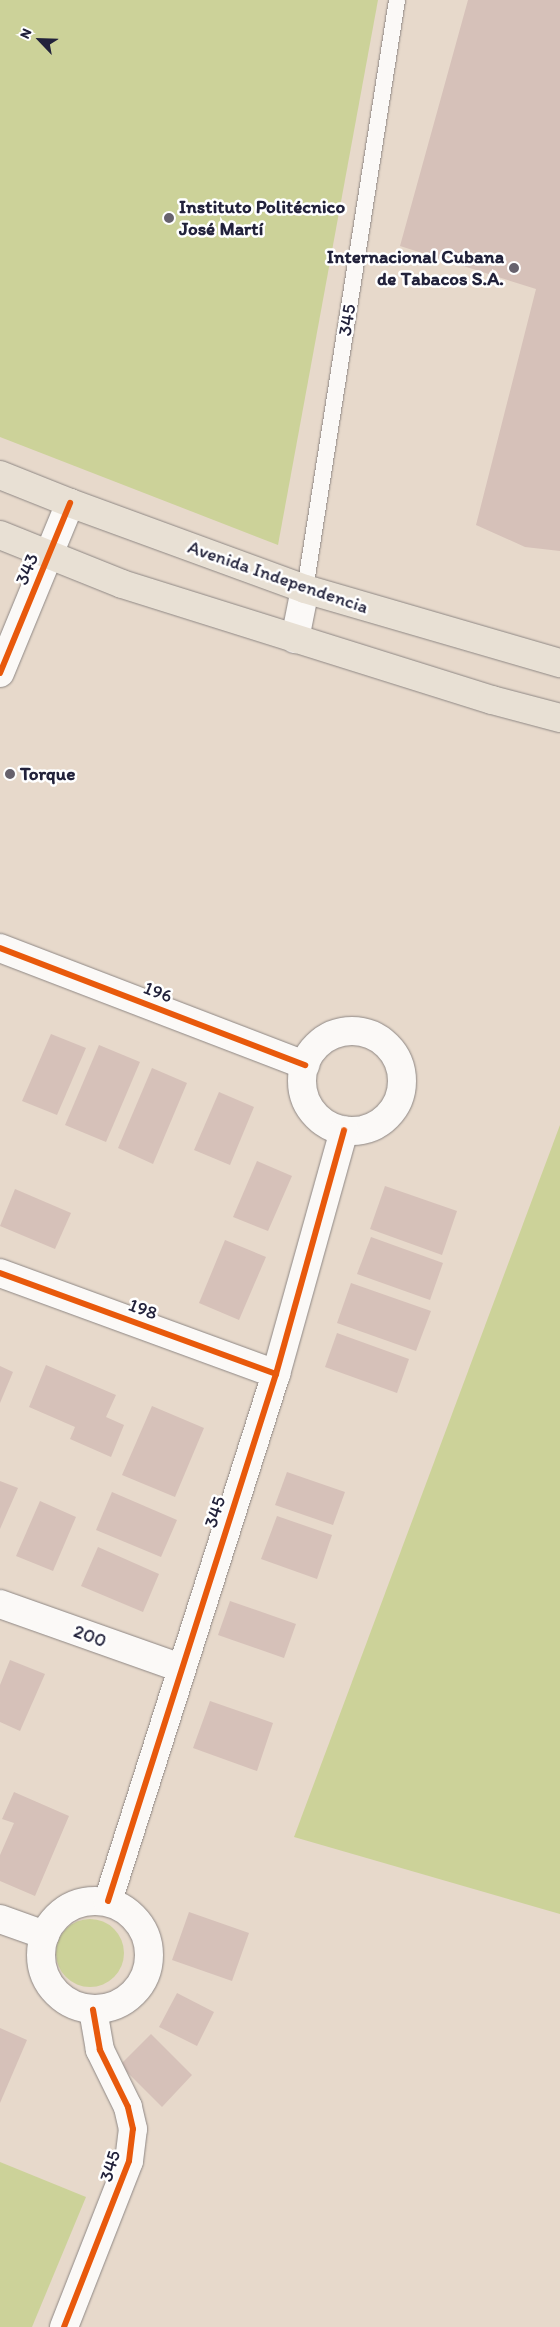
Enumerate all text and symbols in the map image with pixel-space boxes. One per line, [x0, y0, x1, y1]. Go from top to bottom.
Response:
north arrow [15, 15, 65, 65]
text: N [16, 26, 36, 41]
place label: Instituto Politécnico José Martí [179, 196, 345, 240]
marker: Instituto Politécnico José Martí [163, 212, 175, 224]
place label: Internacional Cubana de Tabacos S.A. [328, 246, 504, 290]
marker: Internacional Cubana de Tabacos S.A. [508, 262, 520, 274]
street label: 345 [333, 303, 361, 337]
street label: Avenida Independencia [185, 535, 371, 619]
street label: 343 [10, 550, 44, 588]
place label: Torque [20, 763, 75, 785]
marker: Torque [4, 768, 16, 780]
street label: 196 [140, 976, 176, 1008]
street label: 198 [125, 1293, 161, 1325]
street label: 345 [199, 1493, 231, 1531]
street label: 200 [70, 1620, 110, 1652]
street label: 345 [94, 2147, 126, 2185]

